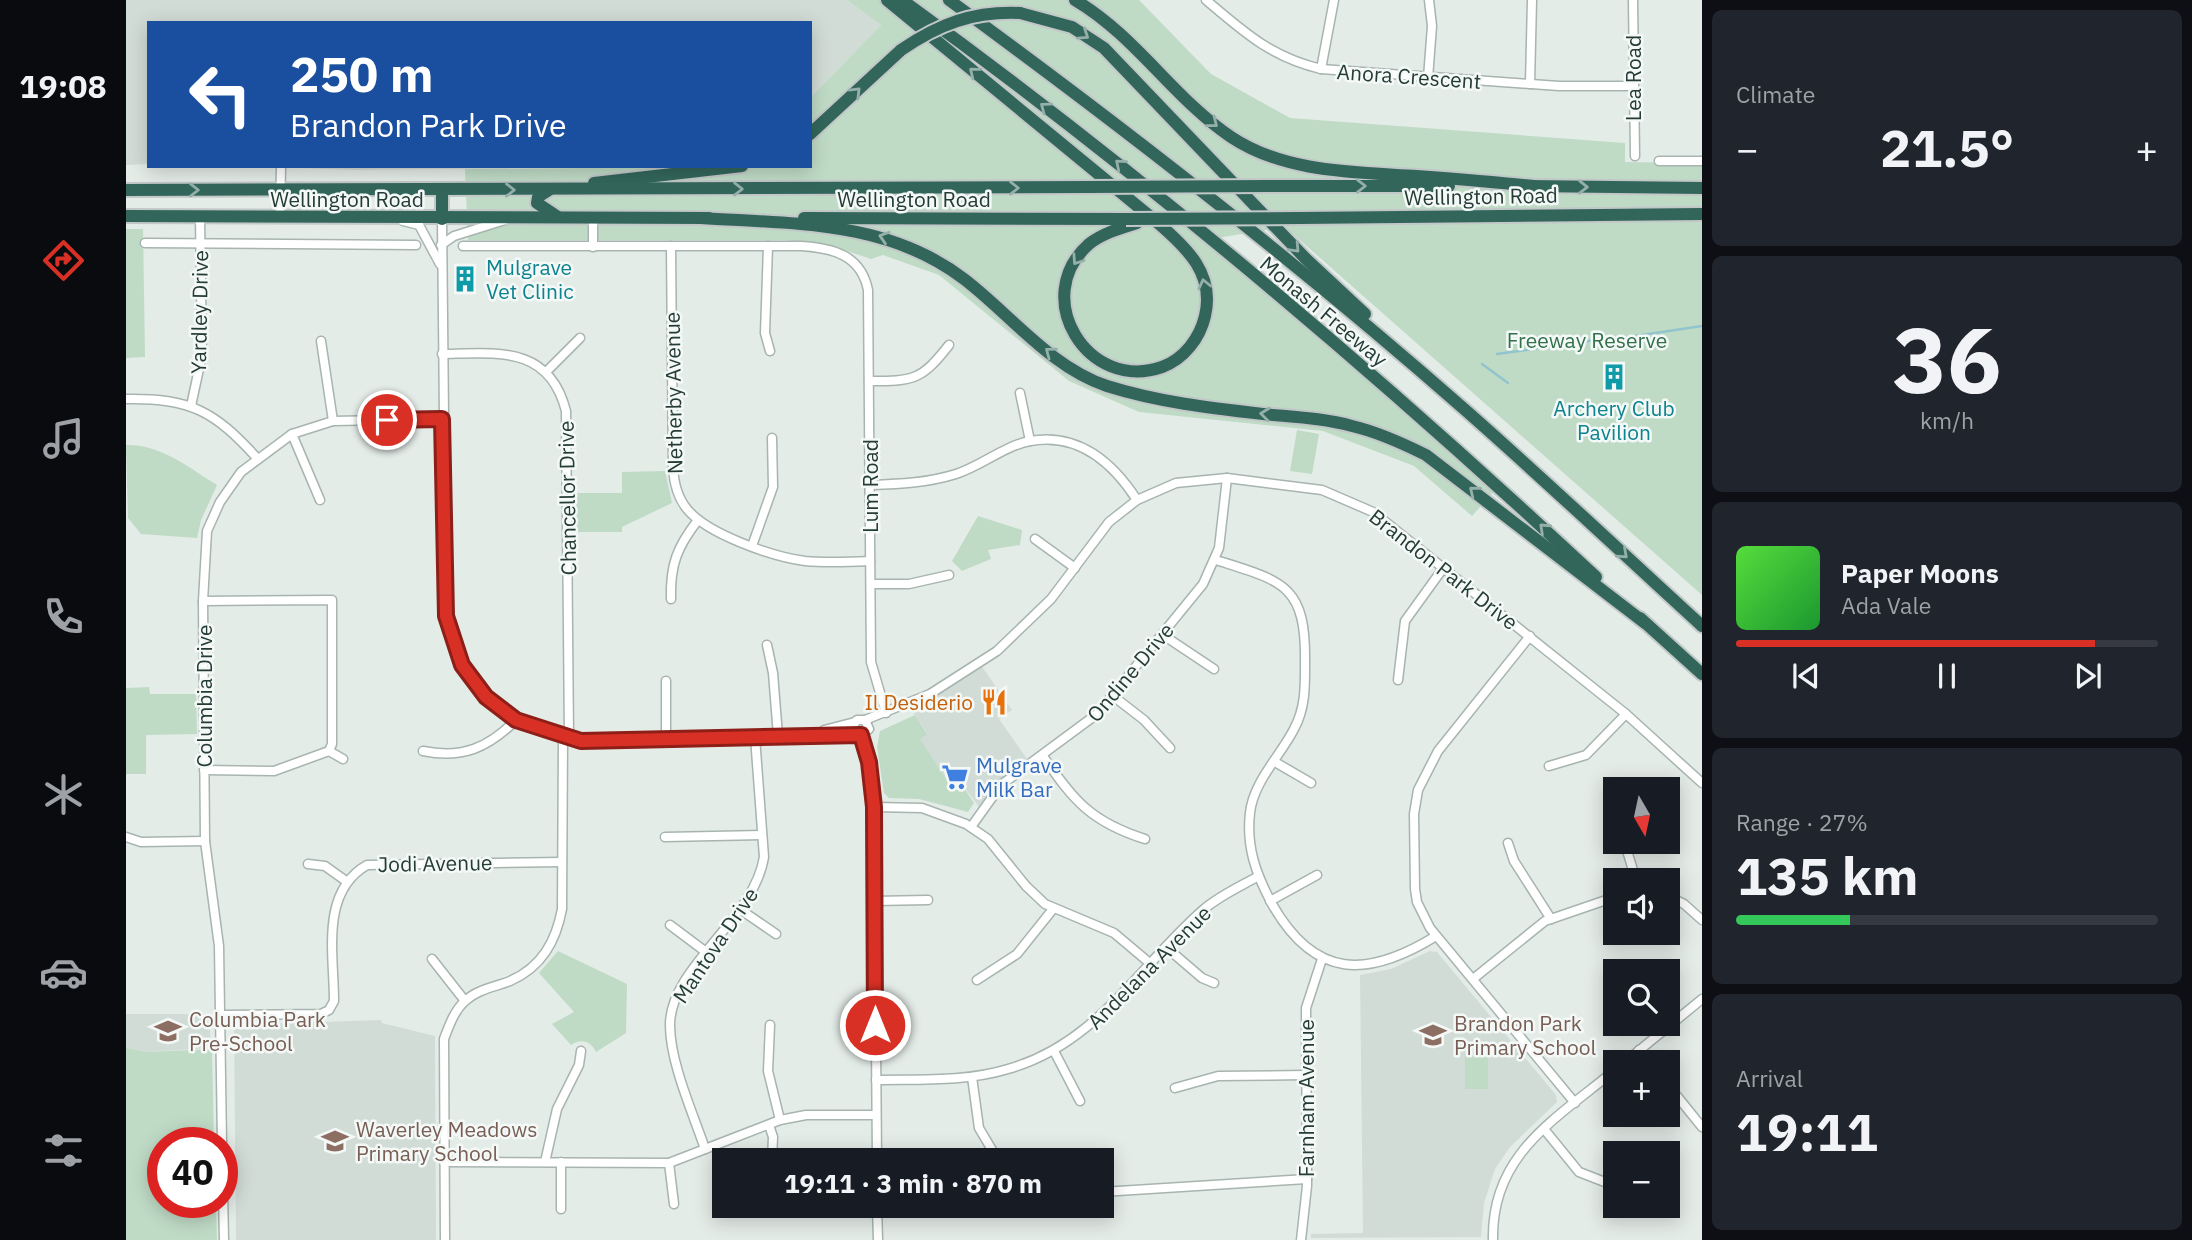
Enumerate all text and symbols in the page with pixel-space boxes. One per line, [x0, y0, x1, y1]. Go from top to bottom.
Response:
one-way arrow [1076, 27, 1089, 39]
street label: Lea Road [1619, 35, 1647, 121]
text: 250 m [290, 42, 434, 105]
icon: left [175, 49, 266, 140]
street label: Anora Crescent [1336, 57, 1482, 95]
text: 19:08 [19, 65, 107, 107]
one-way arrow [969, 68, 982, 80]
text: Climate [1736, 79, 1815, 109]
one-way arrow [848, 88, 861, 101]
one-way arrow [1041, 102, 1053, 115]
text: Brandon Park Drive [290, 104, 567, 146]
one-way arrow [1206, 114, 1218, 127]
text: 21.5° [1880, 114, 2014, 181]
text: − [1736, 124, 1759, 173]
text: + [2135, 124, 2158, 173]
one-way arrow [1115, 160, 1127, 173]
one-way arrow [1356, 178, 1366, 194]
one-way arrow [1578, 179, 1589, 195]
one-way arrow [1010, 180, 1020, 196]
one-way arrow [733, 181, 744, 197]
street label: Wellington Road [1404, 181, 1558, 211]
one-way arrow [189, 182, 200, 198]
one-way arrow [506, 182, 516, 198]
street label: Wellington Road [270, 185, 424, 213]
street label: Wellington Road [837, 185, 991, 213]
one-way arrow [878, 231, 890, 245]
icon: directions [39, 236, 88, 285]
one-way arrow [1287, 240, 1300, 253]
street label: Monash Freeway [1254, 249, 1394, 373]
street label: Yardley Drive [184, 250, 214, 374]
one-way arrow [1072, 252, 1085, 265]
place label: Mulgrave Vet Clinic [486, 253, 574, 305]
building icon: Mulgrave Vet Clinic [450, 264, 480, 294]
one-way arrow [1198, 278, 1213, 290]
text: 36 [1892, 300, 2002, 418]
street label: Netherby Avenue [658, 311, 688, 475]
park label: Freeway Reserve [1507, 326, 1667, 354]
one-way arrow [1045, 348, 1058, 360]
building icon: Archery Club Pavilion [1599, 362, 1629, 392]
pin [357, 390, 417, 450]
place label: Archery Club Pavilion [1553, 394, 1675, 446]
icon: arrive [368, 401, 406, 439]
text: km/h [1920, 405, 1974, 435]
one-way arrow [1259, 406, 1271, 421]
icon: music [39, 414, 88, 463]
street label: Chancellor Drive [552, 420, 582, 576]
street label: Lum Road [856, 439, 884, 533]
one-way arrow [1469, 487, 1482, 499]
street label: Brandon Park Drive [1364, 502, 1524, 636]
one-way arrow [1539, 524, 1552, 537]
one-way arrow [1615, 545, 1628, 558]
text: Paper Moons [1841, 556, 1999, 590]
text: Ada Vale [1841, 590, 1931, 620]
icon: phone [39, 592, 88, 641]
street label: Ondine Drive [1080, 617, 1180, 727]
street label: Columbia Drive [190, 624, 218, 768]
icon: previous [1787, 657, 1825, 695]
icon: pause [1928, 657, 1966, 695]
icon: next [2069, 657, 2107, 695]
restaurant icon: Il Desiderio [979, 687, 1009, 717]
place label: Il Desiderio [864, 688, 973, 716]
place label: Mulgrave Milk Bar [976, 751, 1062, 803]
supermarket icon: Mulgrave Milk Bar [940, 762, 970, 792]
icon: climate [39, 770, 88, 819]
north arrow [1603, 777, 1680, 854]
map controls [1603, 777, 1680, 1218]
text: Range · 27% [1736, 807, 1868, 837]
text: 135 km [1736, 842, 1918, 909]
street label: Jodi Avenue [377, 848, 493, 878]
button: sound [1603, 868, 1680, 945]
street label: Mantova Drive [666, 882, 764, 1008]
street label: Andelana Avenue [1081, 899, 1217, 1035]
icon: car [39, 948, 88, 997]
button: search [1603, 959, 1680, 1036]
position arrow [838, 988, 912, 1062]
place label: Columbia Park Pre-School [189, 1005, 326, 1057]
place label: Brandon Park Primary School [1454, 1009, 1597, 1061]
school or university icon: Columbia Park Pre-School [153, 1016, 183, 1046]
street label: Farnham Avenue [1292, 1019, 1320, 1177]
school or university icon: Brandon Park Primary School [1418, 1020, 1448, 1050]
button: + [1603, 1050, 1680, 1127]
text: Arrival [1736, 1063, 1803, 1093]
text: 19:11 [1736, 1098, 1878, 1165]
place label: Waverley Meadows Primary School [356, 1115, 537, 1167]
icon: filters [39, 1126, 88, 1175]
school or university icon: Waverley Meadows Primary School [320, 1126, 350, 1156]
speed limit sign: 40 [147, 1127, 238, 1218]
button: − [1603, 1141, 1680, 1218]
text: 19:11 · 3 min · 870 m [784, 1166, 1042, 1200]

